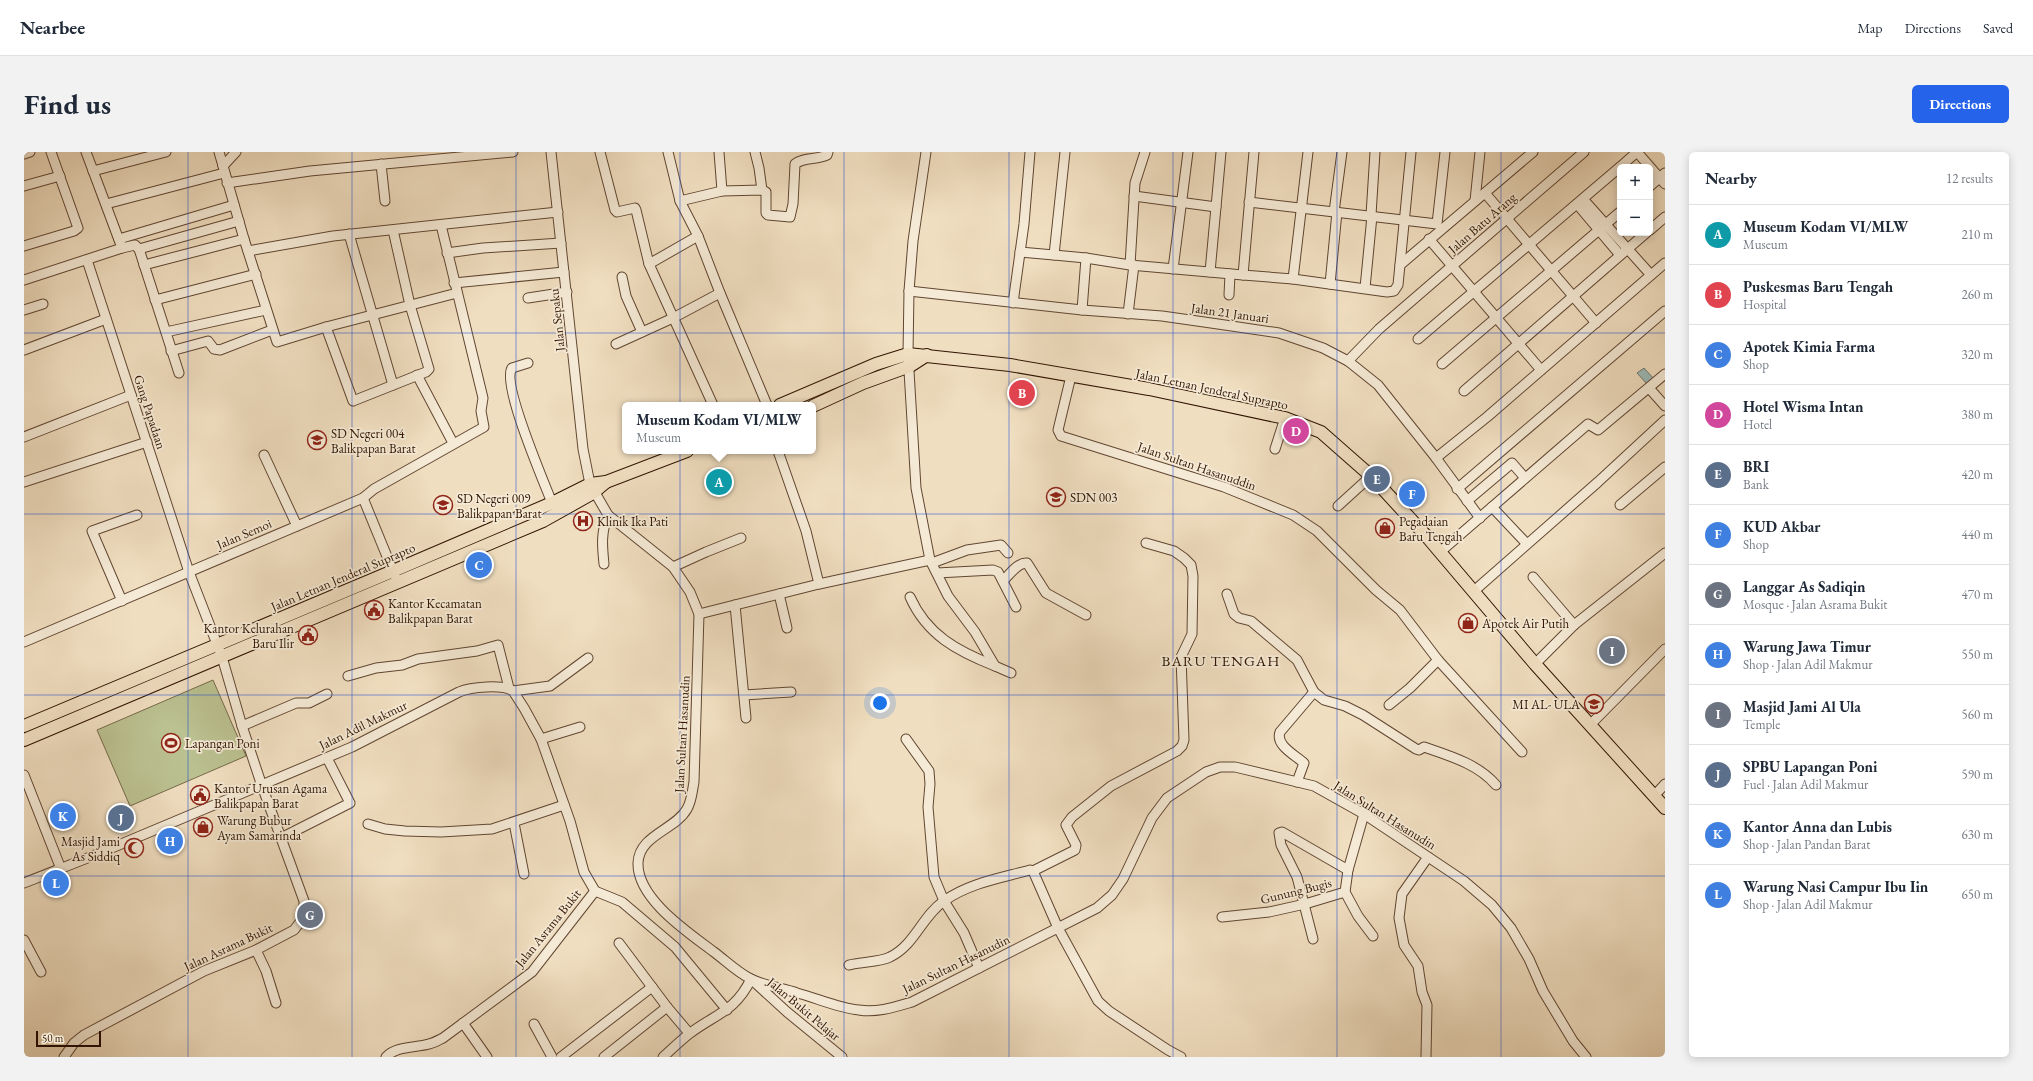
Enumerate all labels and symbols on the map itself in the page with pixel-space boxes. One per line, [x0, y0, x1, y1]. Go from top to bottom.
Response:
street label: Jalan Batu Arang [1444, 189, 1520, 258]
street label: Jalan Sepaku [545, 288, 569, 353]
street label: Jalan 21 Januari [1189, 299, 1270, 327]
street label: Jalan Letnan Jenderal Suprapto [1133, 364, 1290, 413]
street label: Gang Papadaan [130, 373, 170, 451]
pin: B [1009, 378, 1035, 408]
pin: D [1283, 416, 1309, 446]
place label: SD Negeri 004 Balikpapan Barat [331, 425, 415, 457]
school or university icon: SD Negeri 004 Balikpapan Barat [306, 429, 328, 451]
street label: Jalan Sultan Hasanuddin [1135, 437, 1259, 494]
pin: E [1364, 464, 1390, 494]
pin: A [706, 467, 732, 497]
pin: F [1399, 479, 1425, 509]
school or university icon: SDN 003 [1045, 486, 1067, 508]
place label: SDN 003 [1070, 489, 1117, 506]
place label: SD Negeri 009 Balikpapan Barat [457, 490, 541, 522]
school or university icon: SD Negeri 009 Balikpapan Barat [432, 494, 454, 516]
hospital icon: Klinik Ika Pati [572, 510, 594, 532]
place label: Klinik Ika Pati [597, 513, 668, 530]
place label: Pegadaian Baru Tengah [1399, 513, 1463, 545]
street label: Jalan Semoi [213, 515, 274, 554]
shop icon: Pegadaian Baru Tengah [1374, 517, 1396, 539]
street label: Jalan Letnan Jenderal Suprapto [267, 539, 418, 616]
pin: C [466, 550, 492, 580]
place label: Kantor Kecamatan Balikpapan Barat [388, 595, 482, 627]
public building icon: Kantor Kecamatan Balikpapan Barat [363, 599, 385, 621]
shop icon: Apotek Air Putih [1457, 612, 1479, 634]
place label: Apotek Air Putih [1481, 615, 1569, 632]
place label: Kantor Kelurahan Baru Ilir [203, 620, 295, 652]
public building icon: Kantor Kelurahan Baru Ilir [297, 624, 319, 646]
pin: I [1599, 636, 1625, 666]
district label: BARU TENGAH [1162, 651, 1280, 670]
street label: Jalan Sultan Hasanudin [670, 675, 694, 794]
your location [870, 693, 890, 713]
school or university icon: MI AL- ULA [1583, 693, 1605, 715]
street label: Jalan Adil Makmur [315, 696, 410, 754]
place label: MI AL- ULA [1512, 696, 1581, 713]
sports icon: Lapangan Poni [160, 732, 182, 754]
place label: Lapangan Poni [185, 735, 260, 752]
street label: Jalan Sultan Hasanudin [1330, 776, 1439, 853]
place label: Kantor Urusan Agama Balikpapan Barat [214, 780, 328, 812]
public building icon: Kantor Urusan Agama Balikpapan Barat [189, 784, 211, 806]
pin: K [50, 801, 76, 831]
pin: J [108, 803, 134, 833]
place label: Warung Bubur Ayam Samarinda [216, 812, 302, 844]
shop icon: Warung Bubur Ayam Samarinda [192, 816, 214, 838]
pin: H [157, 826, 183, 856]
place label: Masjid Jami As Siddiq [61, 833, 120, 865]
mosque icon: Masjid Jami As Siddiq [123, 837, 145, 859]
pin: L [43, 868, 69, 898]
street label: Gunung Bugis [1259, 874, 1333, 908]
street label: Jalan Asrama Bukit [511, 885, 585, 971]
pin: G [297, 900, 323, 930]
street label: Jalan Asrama Bukit [180, 919, 275, 975]
street label: Jalan Sultan Hasanudin [899, 931, 1013, 998]
street label: Jalan Bukit Pelajar [763, 973, 844, 1045]
scale bar [36, 1029, 101, 1048]

